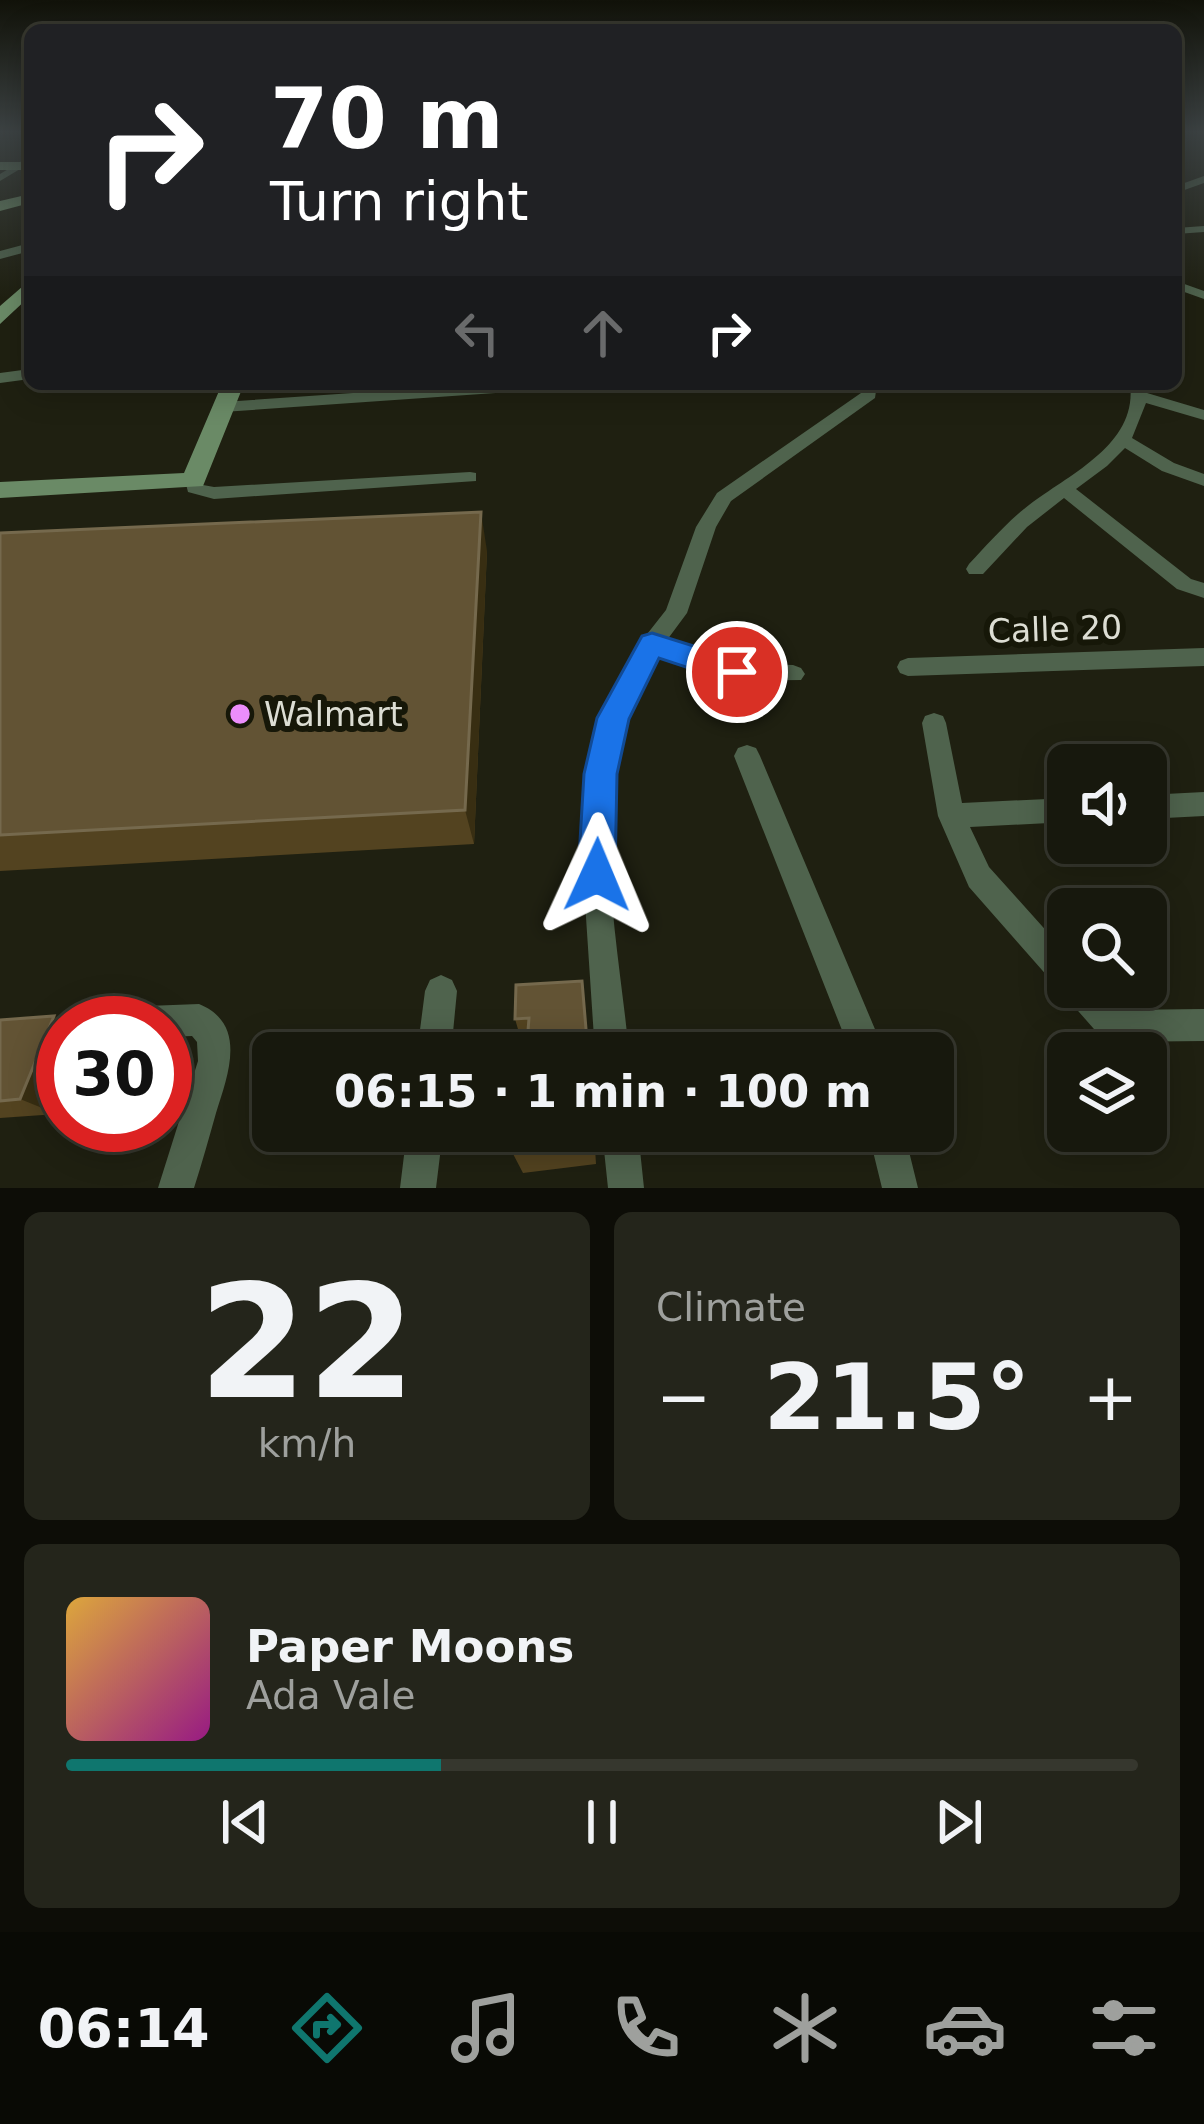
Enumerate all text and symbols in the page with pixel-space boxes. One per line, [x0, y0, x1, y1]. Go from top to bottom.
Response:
text: 70 m [270, 70, 504, 168]
icon: right [72, 72, 228, 228]
text: Turn right [270, 170, 529, 233]
icon: left [444, 300, 510, 366]
icon: ahead [570, 300, 636, 366]
icon: right [696, 300, 762, 366]
street label: Calle 20 [987, 607, 1123, 651]
pin [686, 621, 788, 723]
icon: arrive [704, 639, 770, 705]
place label: Walmart [264, 695, 403, 734]
marker: Walmart [227, 701, 253, 727]
map controls [1047, 744, 1167, 1152]
button: sound [1047, 744, 1167, 864]
position arrow [534, 812, 660, 938]
button: search [1047, 888, 1167, 1008]
speed limit sign: 30 [36, 996, 192, 1152]
button: layers [1047, 1032, 1167, 1152]
text: 06:15 · 1 min · 100 m [334, 1065, 872, 1118]
text: 22 [198, 1252, 416, 1434]
text: Climate [656, 1285, 806, 1330]
text: 21.5° [763, 1345, 1031, 1450]
text: − [656, 1359, 711, 1436]
text: + [1083, 1359, 1138, 1436]
text: km/h [258, 1421, 356, 1466]
text: Paper Moons [246, 1620, 574, 1673]
text: Ada Vale [246, 1673, 415, 1718]
icon: previous [212, 1789, 278, 1855]
icon: pause [569, 1789, 635, 1855]
icon: next [926, 1789, 992, 1855]
icon: directions [285, 1986, 369, 2070]
icon: music [444, 1986, 528, 2070]
icon: phone [604, 1986, 688, 2070]
icon: climate [763, 1986, 847, 2070]
icon: car [923, 1986, 1007, 2070]
icon: filters [1082, 1986, 1166, 2070]
text: 06:14 [38, 1997, 210, 2060]

